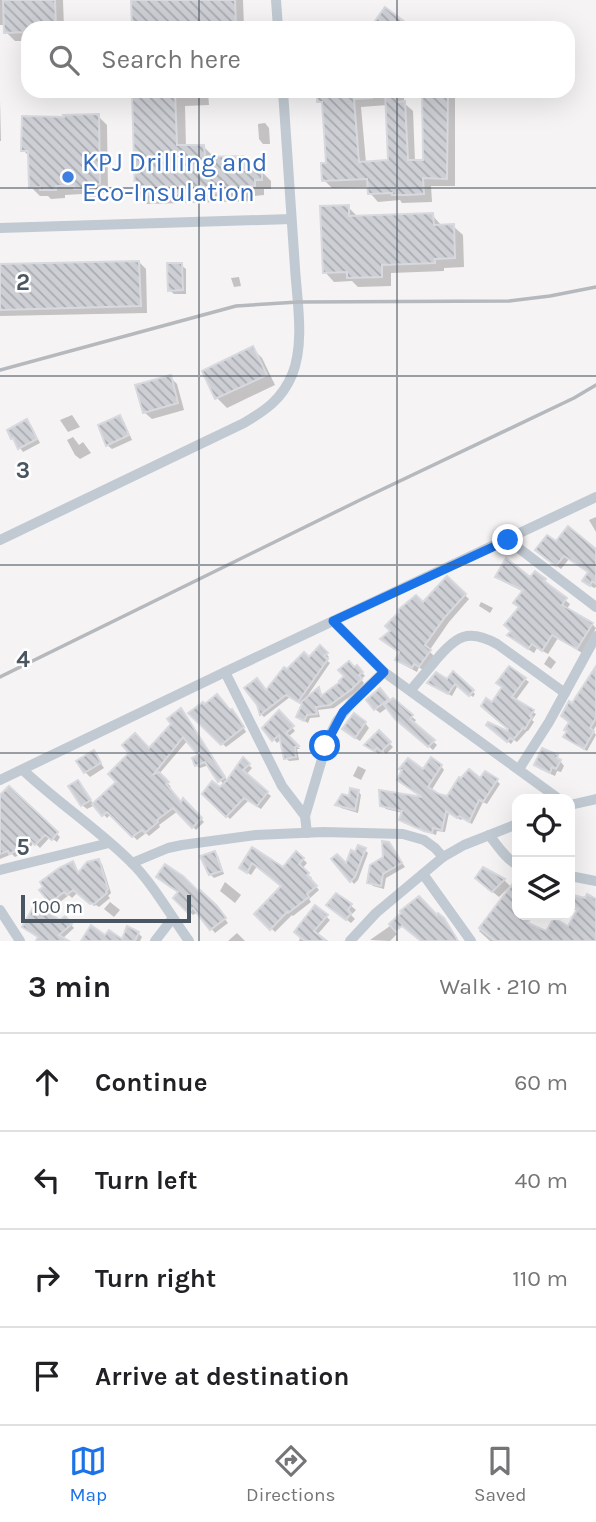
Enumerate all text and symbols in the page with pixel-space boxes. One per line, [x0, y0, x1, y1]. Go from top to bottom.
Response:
search box [21, 21, 575, 98]
icon: search [45, 41, 83, 79]
text: Search here [101, 44, 241, 75]
place label: KPJ Drilling and Eco-Insulation [82, 147, 267, 208]
marker: KPJ Drilling and Eco-Insulation [60, 169, 76, 185]
text: 2 [16, 269, 30, 296]
text: 3 [16, 457, 30, 484]
route end [492, 524, 523, 555]
text: 4 [16, 646, 30, 673]
route start [309, 730, 340, 761]
map controls [512, 794, 575, 920]
button: locate [512, 794, 575, 857]
text: 5 [16, 834, 30, 861]
button: layers [512, 857, 575, 920]
scale bar [21, 892, 191, 924]
text: 100 m [32, 896, 83, 918]
text: 3 min [28, 969, 111, 1005]
text: Walk · 210 m [440, 973, 568, 1000]
icon: ahead [28, 1063, 66, 1101]
text: Continue [95, 1067, 207, 1098]
text: 60 m [514, 1069, 568, 1096]
icon: left [28, 1161, 66, 1199]
text: Turn left [95, 1165, 197, 1196]
text: 40 m [515, 1167, 568, 1194]
icon: right [28, 1259, 66, 1297]
text: Turn right [95, 1263, 216, 1294]
text: 110 m [512, 1265, 568, 1292]
icon: arrive [28, 1357, 66, 1395]
text: Arrive at destination [95, 1361, 349, 1392]
tab: Map [69, 1442, 107, 1506]
tab: Directions [246, 1442, 335, 1506]
tab: Saved [474, 1442, 527, 1506]

